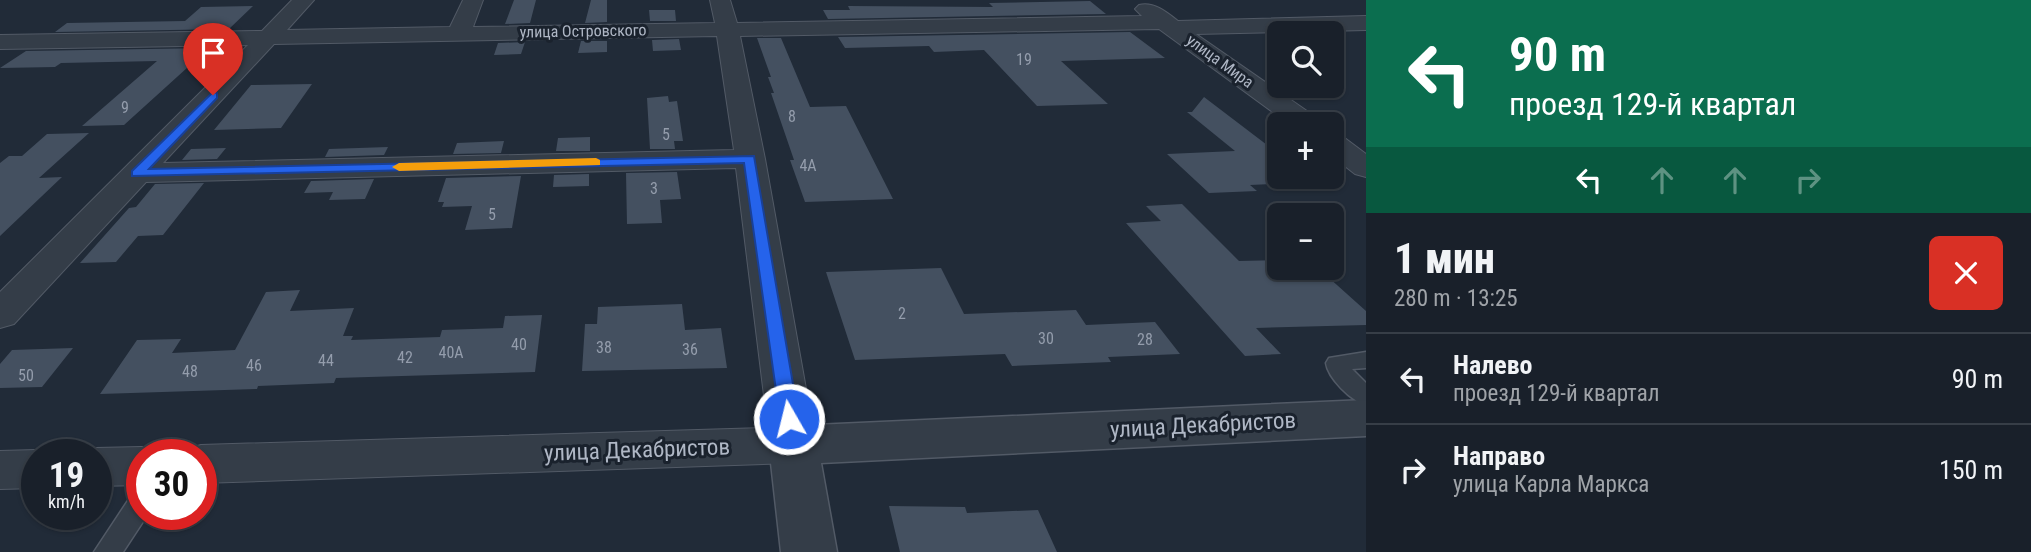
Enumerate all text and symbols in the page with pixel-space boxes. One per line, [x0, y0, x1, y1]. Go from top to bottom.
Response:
street label: улица Островского [519, 20, 647, 42]
map controls [1267, 21, 1344, 280]
button: search [1267, 21, 1344, 98]
pin [183, 23, 243, 95]
text: 90 m [1509, 26, 1606, 83]
icon: left [1394, 28, 1485, 119]
street label: улица Мира [1183, 30, 1257, 92]
icon: arrive [194, 34, 232, 72]
house number: 19 [1016, 50, 1032, 69]
text: проезд 129-й квартал [1509, 85, 1796, 123]
house number: 9 [121, 98, 129, 117]
house number: 8 [788, 107, 796, 126]
button: + [1267, 112, 1344, 189]
house number: 5 [662, 125, 670, 144]
house number: 4А [799, 156, 817, 175]
icon: left [1570, 161, 1608, 199]
icon: ahead [1643, 161, 1681, 199]
icon: ahead [1716, 161, 1754, 199]
icon: right [1789, 161, 1827, 199]
house number: 3 [650, 179, 658, 198]
button: − [1267, 203, 1344, 280]
house number: 5 [488, 205, 496, 224]
text: 1 мин [1394, 234, 1495, 283]
button: close [1929, 236, 2003, 310]
text: 280 m · 13:25 [1394, 285, 1518, 312]
house number: 2 [898, 304, 906, 323]
house number: 30 [1038, 329, 1054, 348]
house number: 28 [1137, 330, 1153, 349]
house number: 40 [511, 335, 527, 354]
house number: 38 [596, 338, 612, 357]
house number: 36 [682, 340, 698, 359]
house number: 40А [438, 343, 464, 362]
house number: 42 [397, 348, 413, 367]
text: Налево [1453, 350, 1533, 380]
house number: 44 [318, 351, 334, 370]
house number: 46 [246, 356, 262, 375]
icon: left [1394, 360, 1432, 398]
house number: 48 [182, 362, 198, 381]
text: 90 m [1952, 364, 2003, 394]
house number: 50 [18, 366, 34, 385]
text: проезд 129-й квартал [1453, 380, 1659, 407]
position arrow [752, 382, 826, 456]
street label: улица Декабристов [1109, 407, 1297, 443]
street label: улица Декабристов [544, 433, 730, 467]
speed limit sign: 30 [126, 439, 217, 530]
text: Направо [1453, 441, 1545, 471]
icon: right [1394, 451, 1432, 489]
text: 19 [49, 455, 84, 496]
text: 150 m [1939, 455, 2003, 485]
text: улица Карла Маркса [1453, 471, 1649, 498]
text: km/h [48, 491, 85, 512]

